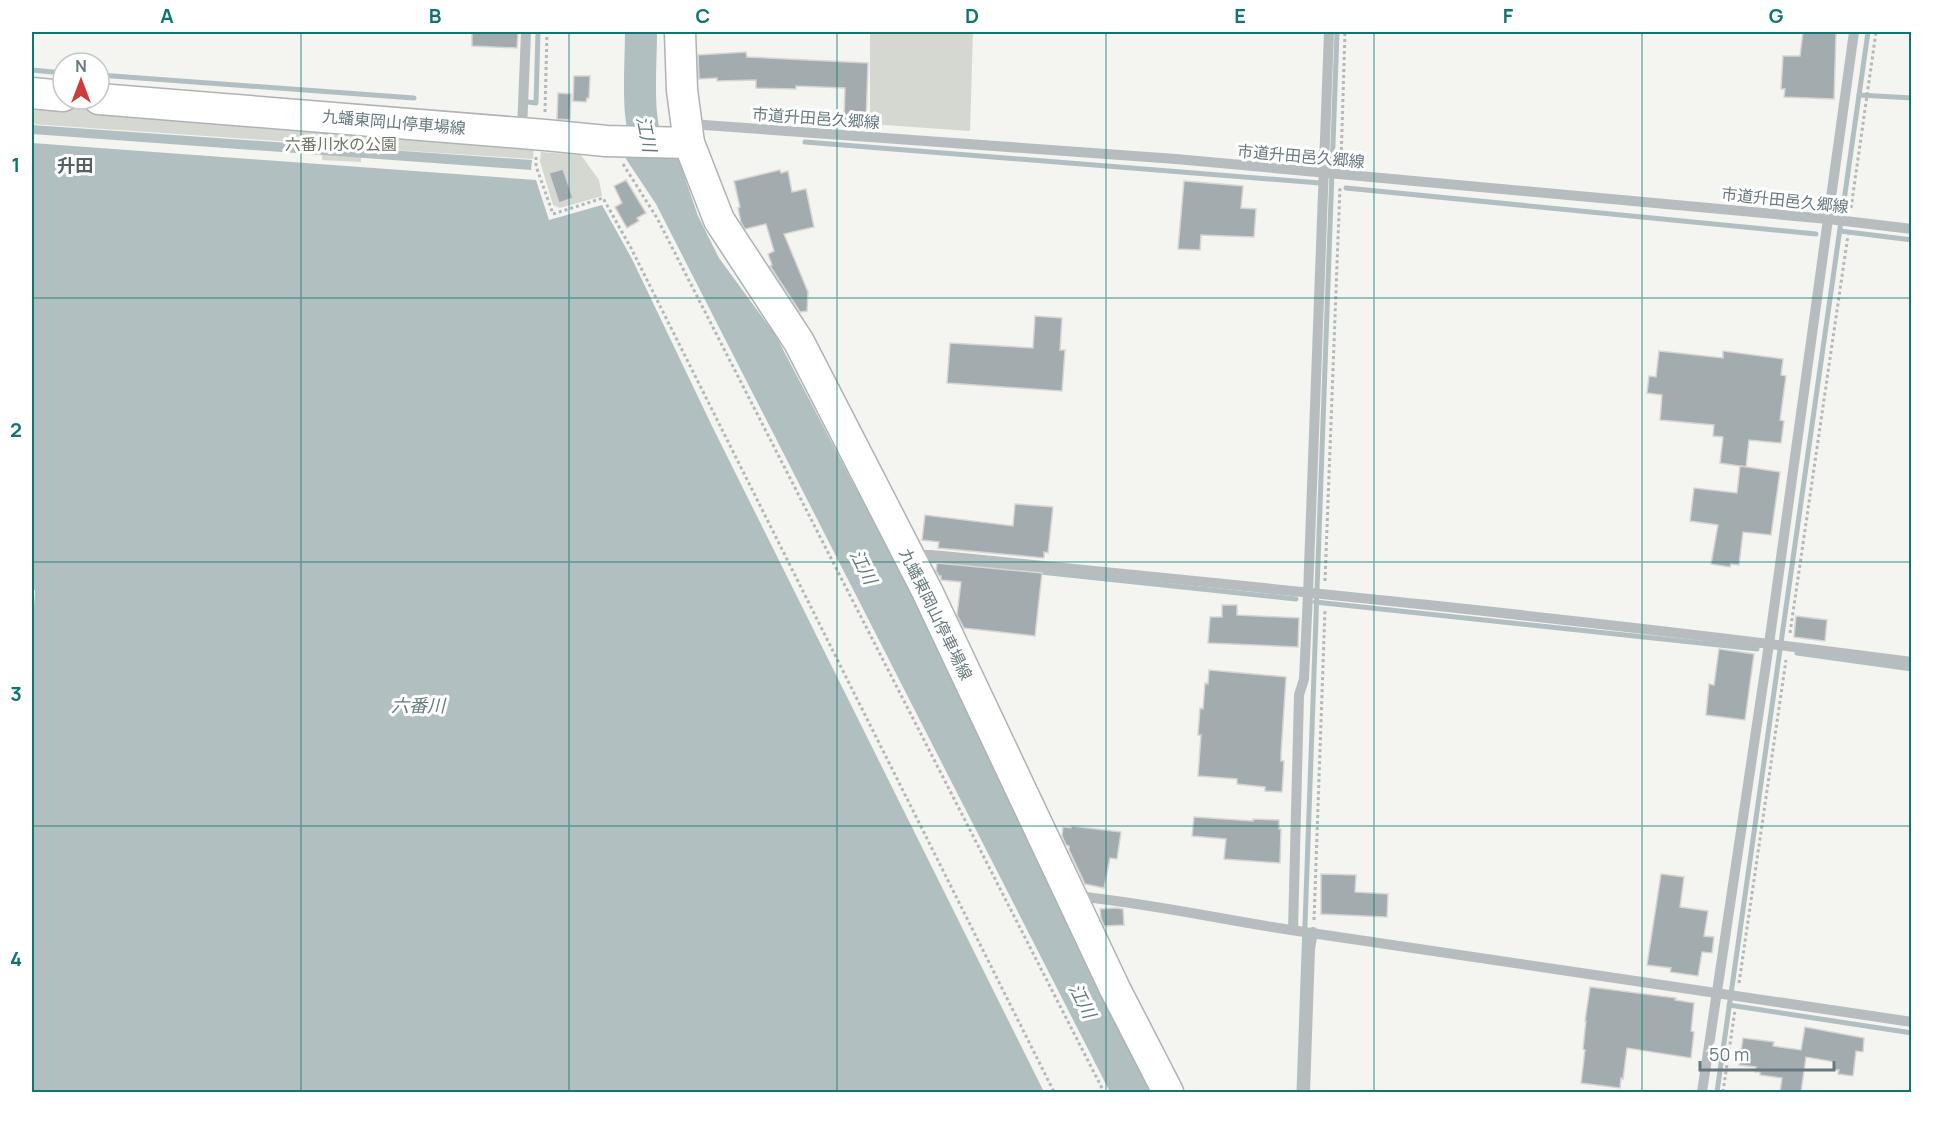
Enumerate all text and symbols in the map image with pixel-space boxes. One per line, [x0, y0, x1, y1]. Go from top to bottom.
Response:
text: A [160, 2, 174, 29]
text: B [429, 2, 442, 29]
text: C [696, 2, 710, 29]
text: D [965, 2, 979, 29]
text: E [1234, 2, 1246, 29]
text: F [1503, 2, 1514, 29]
text: G [1769, 2, 1784, 29]
north arrow [51, 51, 111, 111]
text: N [75, 55, 87, 77]
street label: 市道升田邑久郷線 [751, 103, 881, 133]
street label: 九蟠東岡山停車場線 [321, 105, 467, 139]
water label: 江川 [631, 114, 663, 156]
park label: 六番川水の公園 [285, 133, 397, 155]
street label: 市道升田邑久郷線 [1236, 139, 1366, 173]
text: 1 [12, 151, 20, 178]
district label: 升田 [57, 153, 93, 177]
street label: 市道升田邑久郷線 [1720, 182, 1850, 218]
text: 2 [10, 416, 22, 443]
street label: 九蟠東岡山停車場線 [895, 544, 977, 684]
water label: 江川 [845, 545, 884, 590]
text: 3 [10, 680, 22, 707]
water label: 六番川 [391, 693, 447, 717]
text: 4 [10, 945, 22, 972]
water label: 江川 [1064, 979, 1103, 1024]
scale bar [1700, 1034, 1834, 1072]
text: 50 m [1709, 1042, 1749, 1066]

